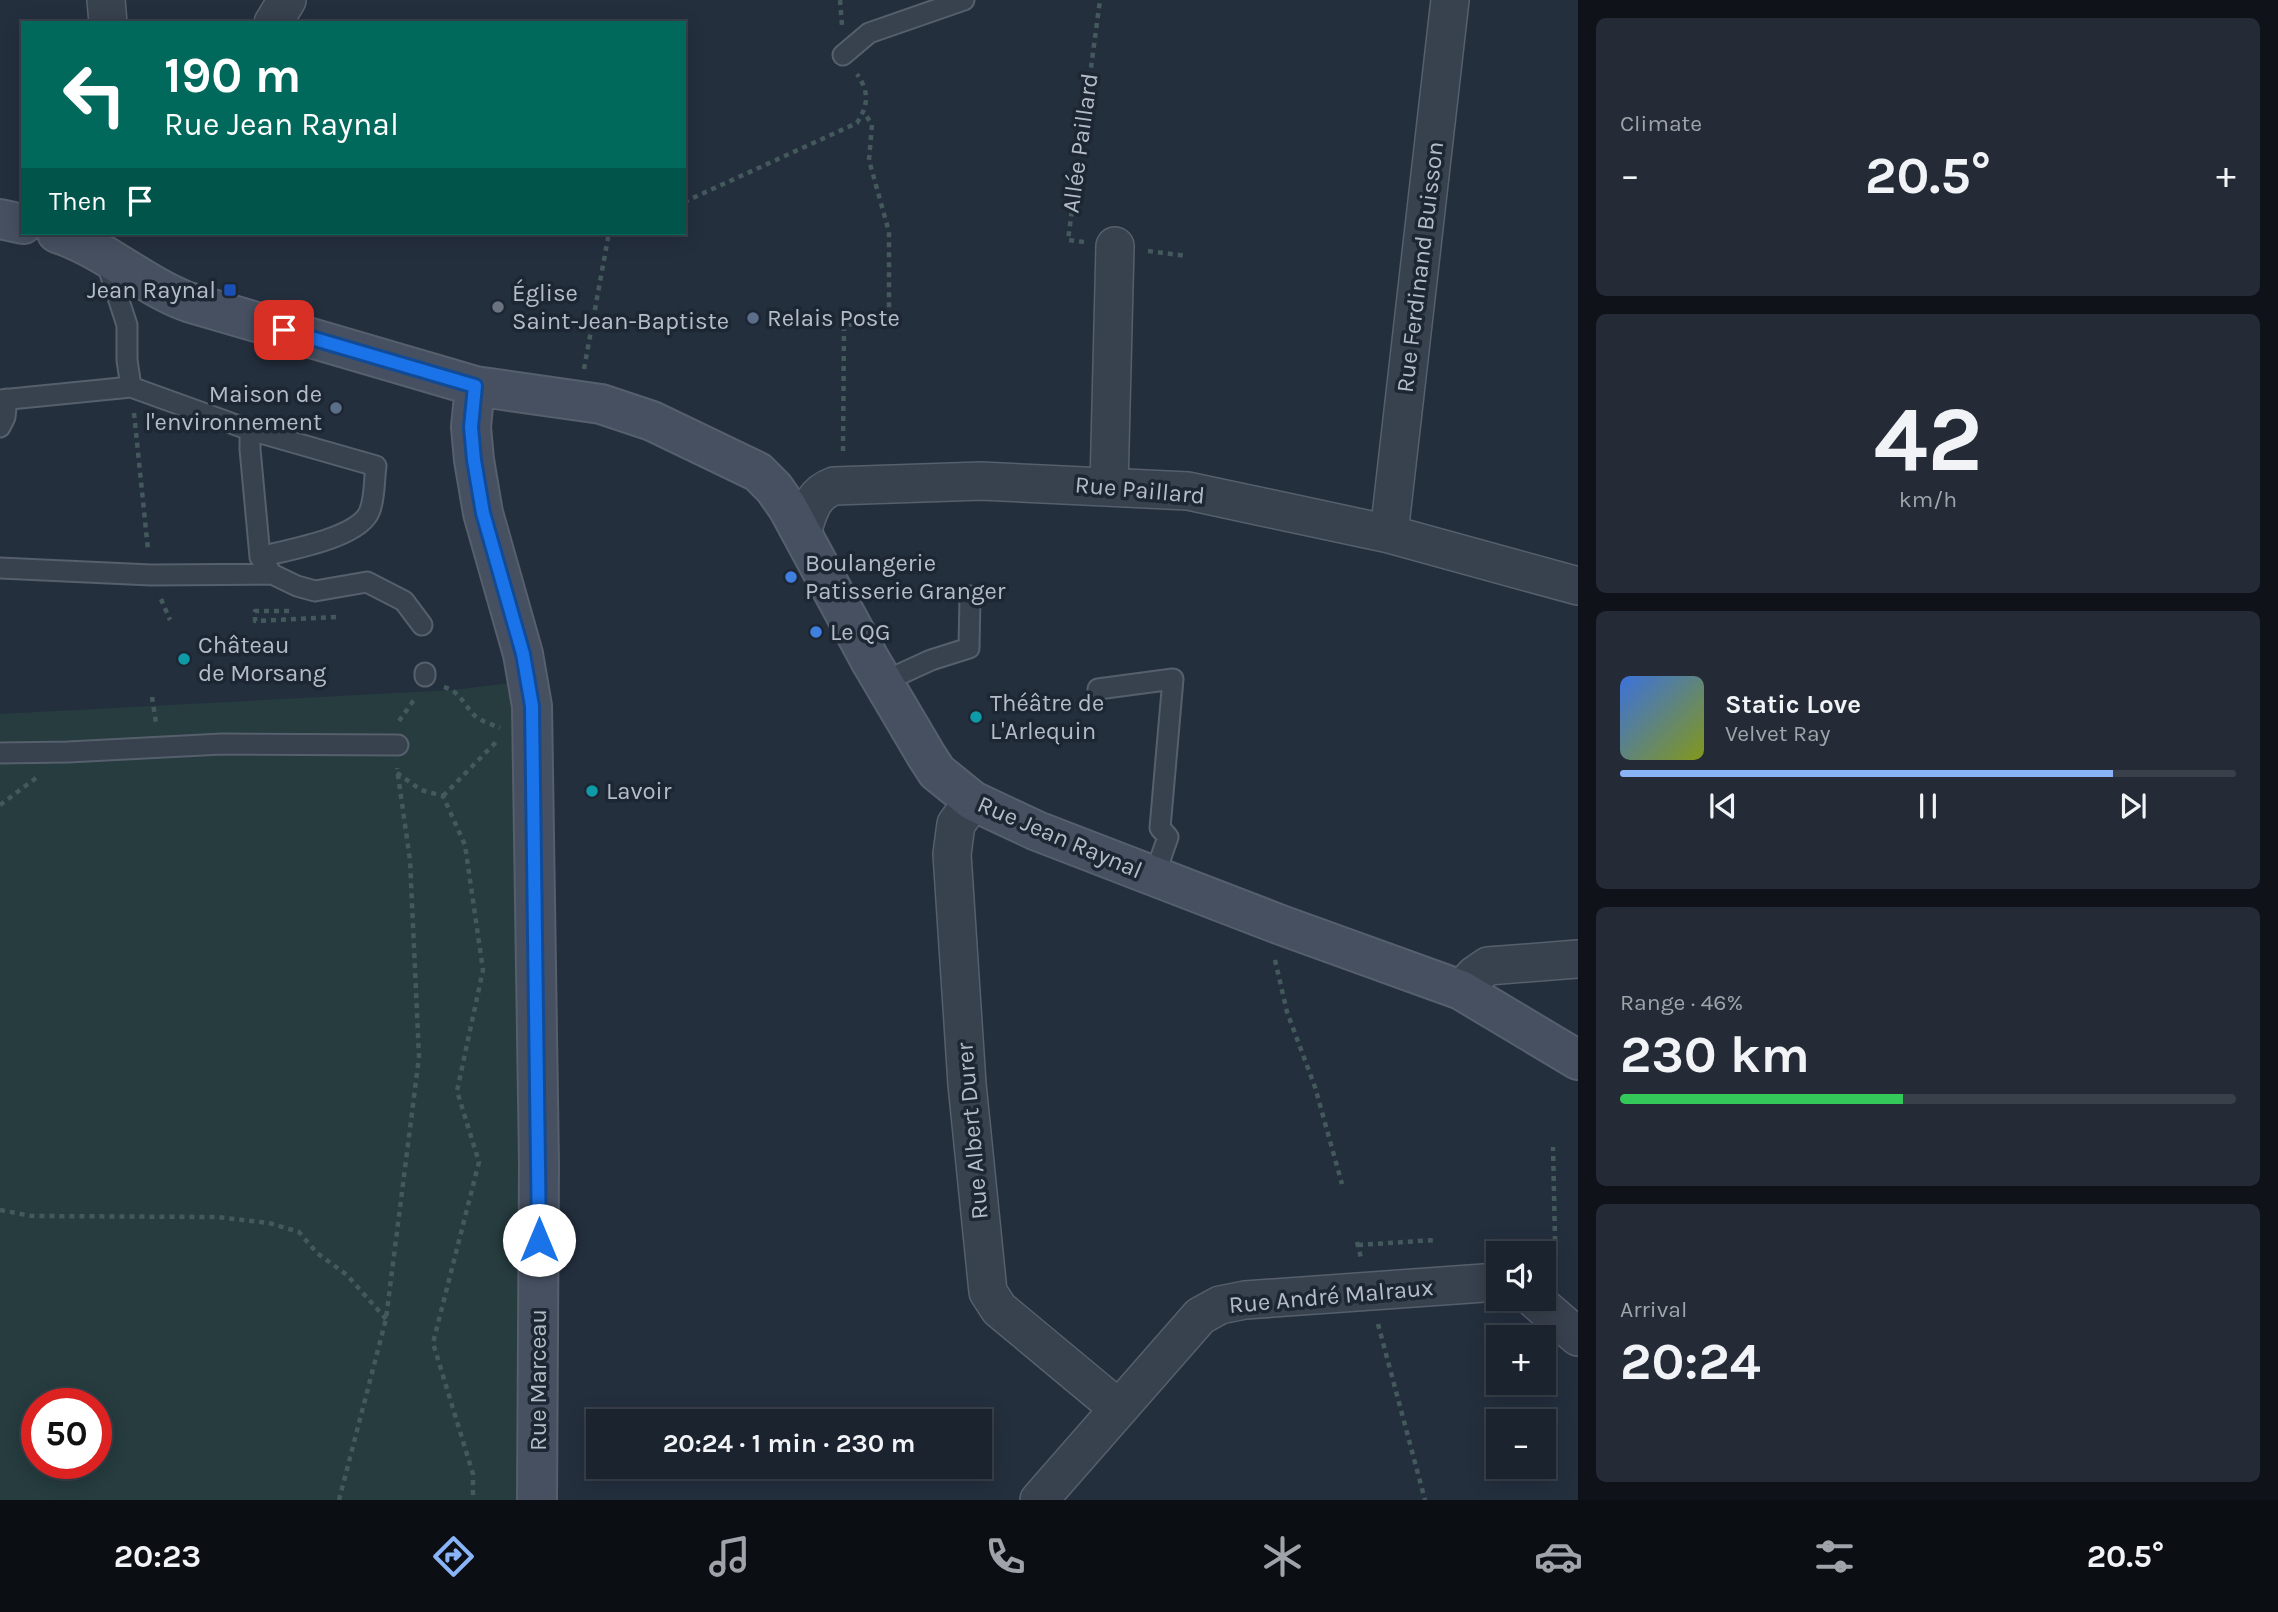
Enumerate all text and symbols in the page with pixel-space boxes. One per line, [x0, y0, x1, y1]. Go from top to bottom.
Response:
text: 190 m [164, 47, 301, 104]
icon: left [49, 49, 140, 140]
street label: Allée Paillard [1056, 71, 1104, 215]
text: Rue Jean Raynal [164, 106, 399, 143]
text: Climate [1620, 110, 1702, 137]
street label: Rue Ferdinand Buisson [1391, 140, 1449, 394]
text: 20.5° [1865, 145, 1991, 206]
text: − [1620, 153, 1640, 198]
text: + [2216, 153, 2236, 198]
icon: arrive [121, 182, 159, 220]
text: Then [49, 186, 107, 217]
place label: Jean Raynal [87, 276, 216, 304]
place label: Église Saint-Jean-Baptiste [512, 278, 729, 335]
marker: Jean Raynal [222, 282, 238, 298]
marker: Église Saint-Jean-Baptiste [490, 299, 506, 315]
pin [254, 300, 314, 360]
place label: Relais Poste [767, 304, 900, 332]
marker: Relais Poste [745, 310, 761, 326]
icon: arrive [265, 311, 303, 349]
place label: Maison de l'environnement [145, 380, 322, 436]
text: 42 [1873, 387, 1983, 493]
marker: Maison de l'environnement [328, 400, 344, 416]
street label: Rue Paillard [1074, 470, 1206, 510]
text: km/h [1899, 486, 1957, 513]
place label: Boulangerie Patisserie Granger [805, 549, 1006, 605]
marker: Boulangerie Patisserie Granger [783, 569, 799, 585]
place label: Le QG [830, 618, 890, 646]
marker: Le QG [808, 624, 824, 640]
place label: Château de Morsang [198, 631, 327, 687]
marker: Château de Morsang [176, 651, 192, 667]
place label: Théâtre de L'Arlequin [990, 689, 1104, 745]
text: Static Love [1725, 689, 1861, 720]
marker: Théâtre de L'Arlequin [968, 709, 984, 725]
text: Velvet Ray [1725, 720, 1830, 747]
place label: Lavoir [606, 777, 672, 805]
marker: Lavoir [584, 783, 600, 799]
icon: previous [1704, 787, 1742, 825]
icon: pause [1909, 787, 1947, 825]
icon: next [2114, 787, 2152, 825]
street label: Rue Jean Raynal [973, 790, 1147, 884]
text: Range · 46% [1620, 989, 1743, 1016]
text: 230 km [1620, 1024, 1810, 1085]
street label: Rue Albert Durer [950, 1041, 994, 1221]
position arrow [502, 1203, 576, 1277]
map controls [1486, 1241, 1556, 1479]
button: sound [1486, 1241, 1556, 1311]
street label: Rue André Malraux [1227, 1273, 1435, 1319]
text: Arrival [1620, 1296, 1687, 1323]
street label: Rue Marceau [524, 1309, 552, 1451]
button: + [1486, 1325, 1556, 1395]
text: 20:24 [1620, 1331, 1761, 1392]
speed limit sign: 50 [21, 1388, 112, 1479]
button: − [1486, 1409, 1556, 1479]
text: 20:24 · 1 min · 230 m [663, 1428, 915, 1459]
icon: directions [429, 1532, 478, 1581]
icon: music [705, 1532, 754, 1581]
icon: phone [981, 1532, 1030, 1581]
icon: climate [1258, 1532, 1307, 1581]
icon: car [1534, 1532, 1583, 1581]
icon: filters [1810, 1532, 1859, 1581]
text: 20:23 [114, 1538, 201, 1575]
text: 20.5° [2087, 1538, 2164, 1575]

